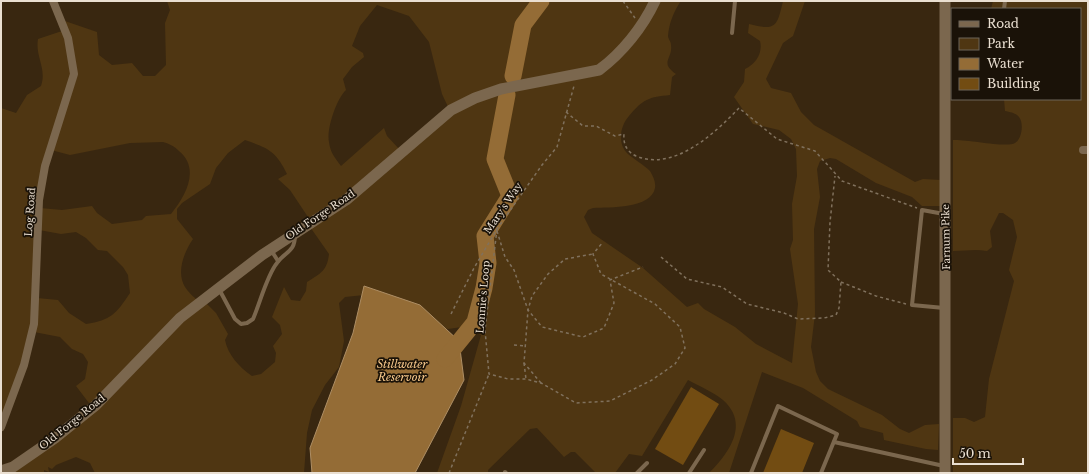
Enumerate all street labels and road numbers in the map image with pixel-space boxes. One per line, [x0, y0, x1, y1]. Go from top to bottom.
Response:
street label: Mary's Way [481, 179, 525, 236]
street label: Log Road [22, 187, 38, 237]
street label: Old Forge Road [283, 187, 357, 243]
street label: Farnum Pike [939, 204, 953, 270]
street label: Lonnie's Loop [473, 260, 493, 334]
street label: Old Forge Road [36, 391, 108, 453]

